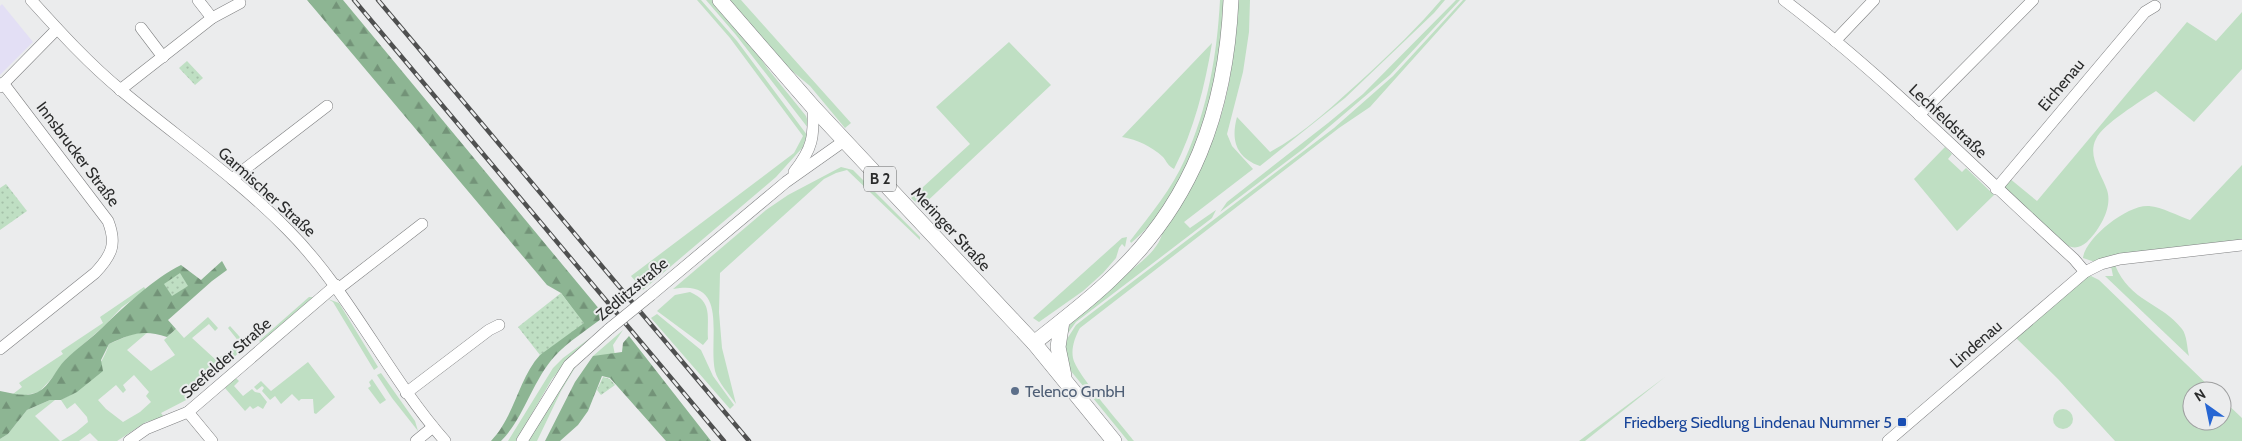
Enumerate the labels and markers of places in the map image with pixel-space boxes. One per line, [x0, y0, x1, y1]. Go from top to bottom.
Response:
place label: Telenco GmbH [1025, 382, 1125, 401]
marker: Telenco GmbH [1009, 385, 1021, 397]
place label: Friedberg Siedlung Lindenau Nummer 5 [1624, 413, 1892, 432]
marker: Friedberg Siedlung Lindenau Nummer 5 [1896, 416, 1908, 428]

